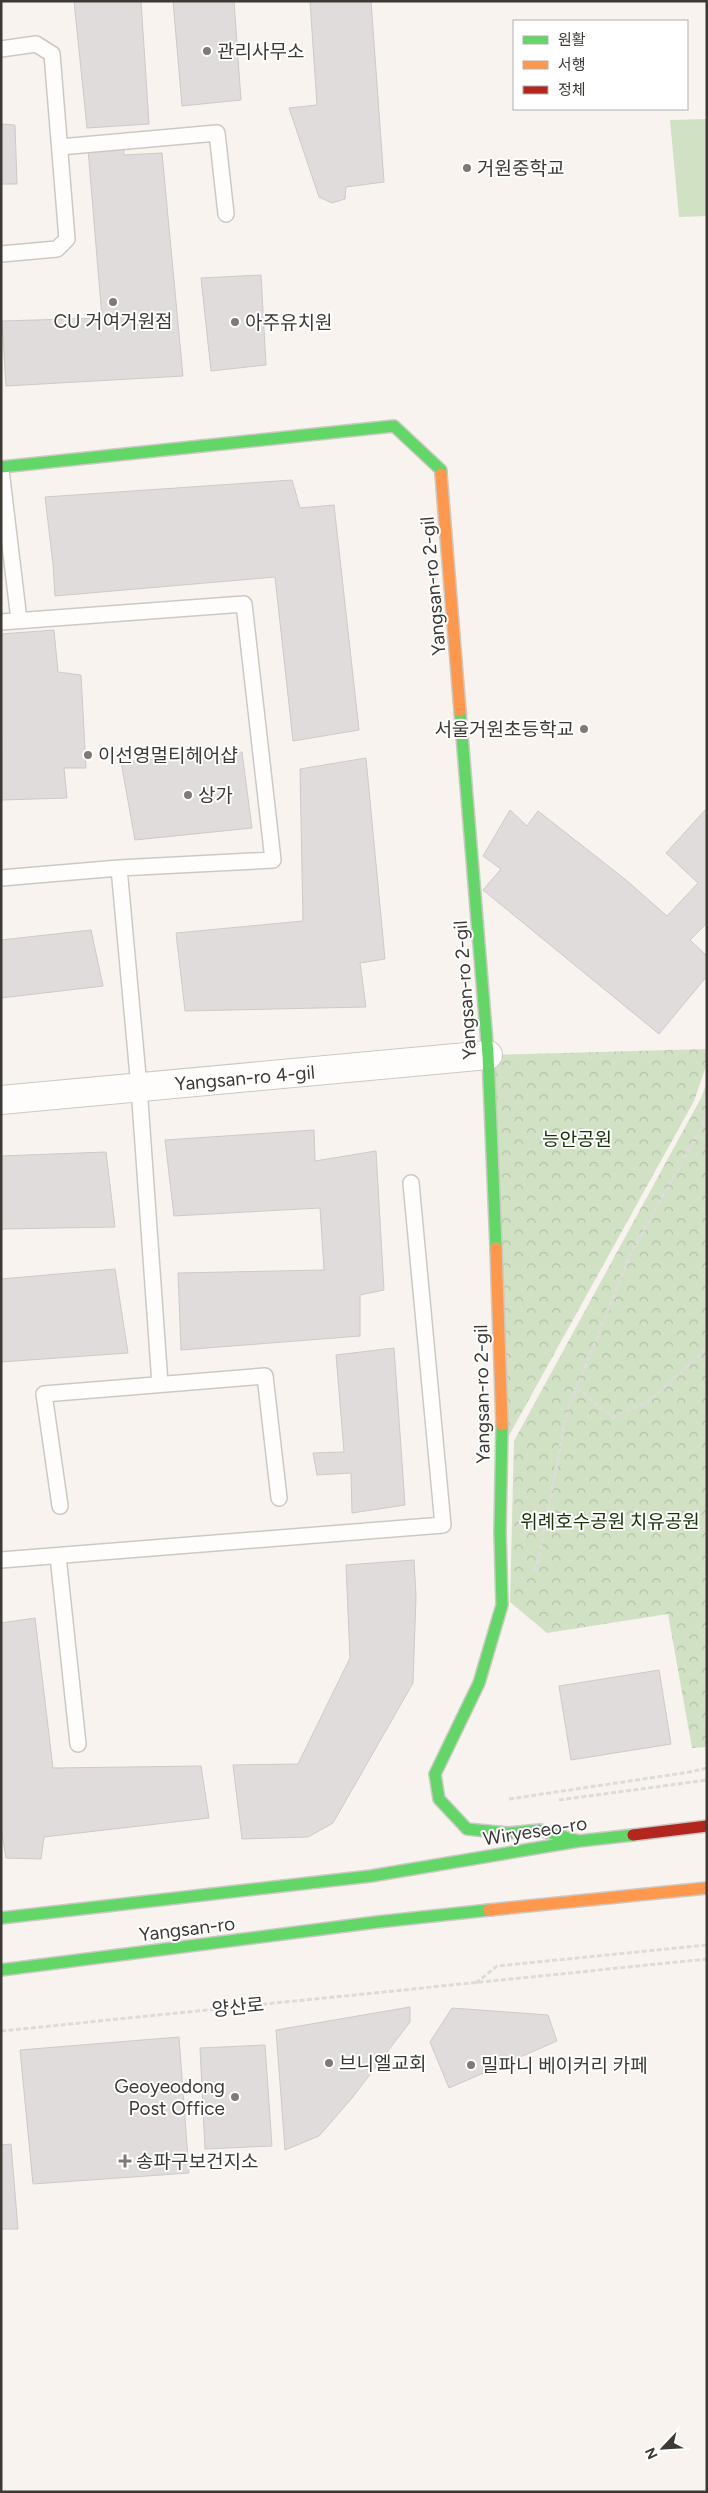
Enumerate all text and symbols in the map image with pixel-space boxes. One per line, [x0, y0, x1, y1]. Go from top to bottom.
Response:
legend [513, 20, 688, 110]
text: 원활 [558, 31, 586, 49]
place label: 관리사무소 [217, 40, 304, 63]
marker: 관리사무소 [201, 45, 213, 57]
text: 서행 [558, 56, 586, 74]
text: 정체 [558, 81, 586, 99]
place label: 거원중학교 [477, 157, 564, 180]
marker: 거원중학교 [461, 162, 473, 174]
marker: CU 거여거원점 [107, 296, 119, 308]
place label: CU 거여거원점 [53, 310, 173, 333]
place label: 아주유치원 [245, 311, 332, 334]
marker: 아주유치원 [229, 316, 241, 328]
street label: Yangsan-ro 2-gil [415, 516, 451, 656]
place label: 서울거원초등학교 [434, 718, 574, 741]
marker: 서울거원초등학교 [578, 723, 590, 735]
place label: 이선영멀티헤어샵 [98, 744, 238, 767]
marker: 이선영멀티헤어샵 [82, 749, 94, 761]
place label: 상가 [198, 784, 233, 807]
marker: 상가 [182, 789, 194, 801]
street label: Yangsan-ro 2-gil [449, 920, 481, 1060]
street label: Yangsan-ro 4-gil [174, 1060, 316, 1096]
park label: 능안공원 [542, 1128, 612, 1151]
street label: Yangsan-ro 2-gil [469, 1324, 495, 1464]
park label: 위례호수공원 치유공원 [520, 1510, 700, 1533]
street label: Wiryeseo-ro [481, 1811, 589, 1851]
street label: Yangsan-ro [138, 1912, 236, 1946]
street label: 양산로 [211, 1993, 265, 2021]
place label: 브니엘교회 [339, 2052, 426, 2075]
place label: 밀파니 베이커리 카페 [481, 2054, 648, 2077]
marker: 브니엘교회 [323, 2057, 335, 2069]
marker: 밀파니 베이커리 카페 [465, 2059, 477, 2071]
place label: Geoyeodong Post Office [114, 2075, 225, 2120]
marker: Geoyeodong Post Office [229, 2091, 241, 2103]
place label: 송파구보건지소 [136, 2150, 258, 2173]
marker: 송파구보건지소 [118, 2154, 132, 2168]
north arrow [638, 2423, 688, 2473]
text: N [642, 2445, 662, 2462]

